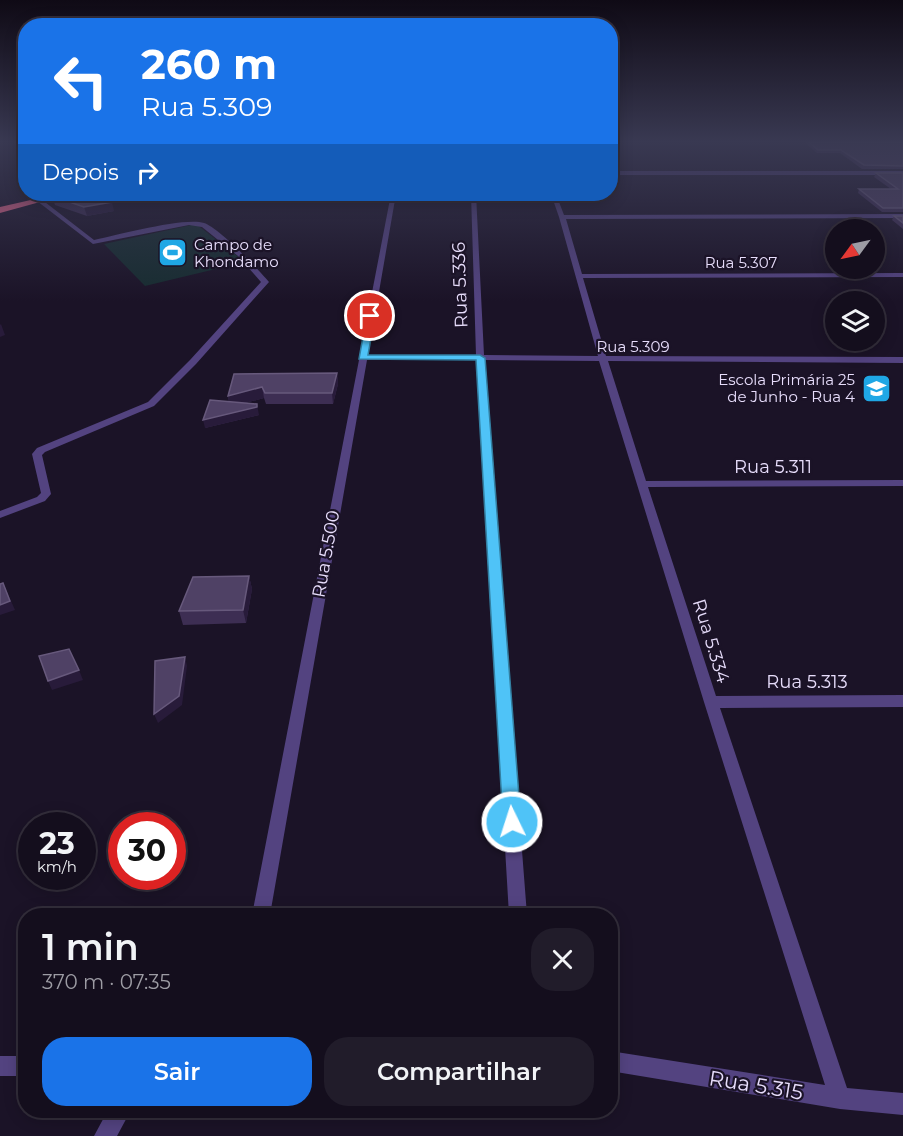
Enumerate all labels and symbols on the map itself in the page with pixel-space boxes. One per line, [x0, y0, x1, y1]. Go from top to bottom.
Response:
north arrow [825, 219, 885, 279]
place label: Campo de Khondamo [194, 235, 279, 271]
sports icon: Campo de Khondamo [157, 237, 189, 269]
street label: Rua 5.336 [448, 242, 472, 328]
street label: Rua 5.307 [705, 253, 777, 272]
pin [344, 290, 395, 341]
street label: Rua 5.309 [596, 337, 670, 356]
place label: Escola Primária 25 de Junho - Rua 4 [718, 370, 855, 406]
school or university icon: Escola Primária 25 de Junho - Rua 4 [860, 372, 892, 404]
street label: Rua 5.311 [734, 456, 812, 478]
street label: Rua 5.500 [307, 509, 345, 599]
street label: Rua 5.334 [688, 596, 734, 686]
street label: Rua 5.313 [766, 671, 848, 693]
position arrow [480, 790, 544, 854]
speed limit sign: 30 [108, 812, 186, 890]
street label: Rua 5.315 [707, 1065, 805, 1105]

